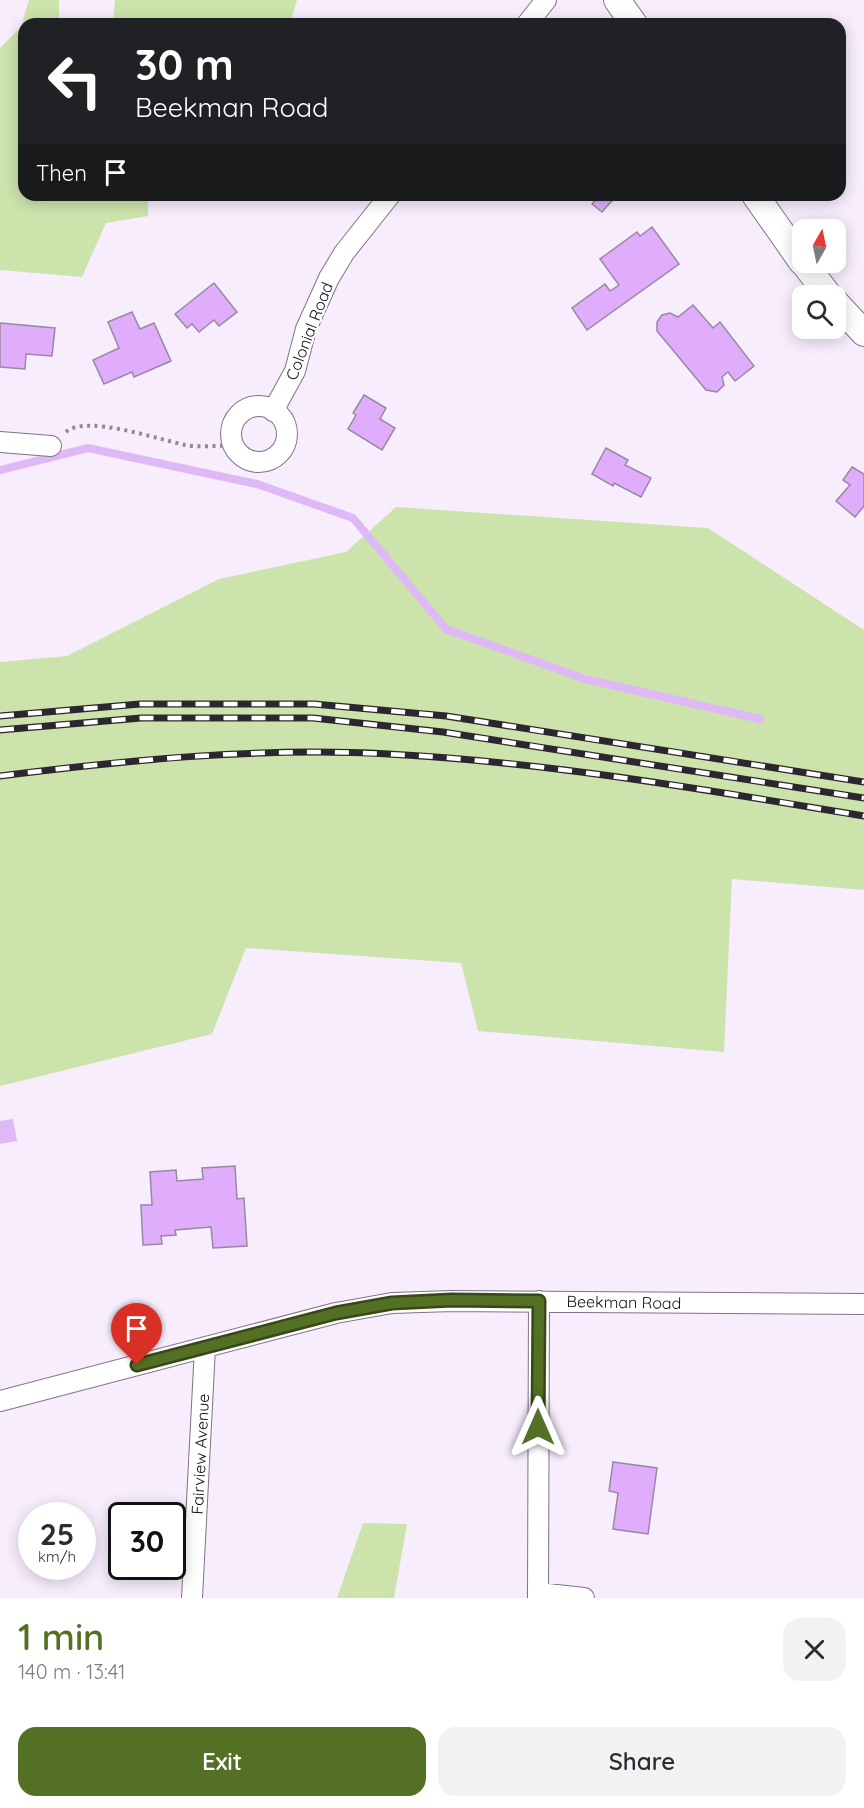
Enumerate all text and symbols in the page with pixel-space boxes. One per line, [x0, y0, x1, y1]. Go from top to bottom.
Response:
text: 30 m [135, 38, 234, 91]
icon: left [36, 42, 114, 120]
text: Beekman Road [135, 90, 328, 124]
icon: arrive [99, 156, 132, 189]
text: Then [36, 159, 87, 187]
north arrow [792, 219, 846, 273]
map controls [792, 219, 846, 339]
street label: Colonial Road [281, 279, 337, 383]
button: search [792, 285, 846, 339]
street label: Beekman Road [567, 1291, 681, 1313]
pin [111, 1303, 162, 1365]
icon: arrive [120, 1312, 153, 1345]
street label: Fairview Avenue [187, 1393, 213, 1515]
position arrow [506, 1395, 570, 1459]
speed limit sign: 30 [108, 1502, 186, 1580]
text: 25 [40, 1515, 74, 1553]
text: km/h [38, 1547, 76, 1566]
text: 1 min [18, 1614, 104, 1659]
button: close [783, 1618, 846, 1681]
text: 140 m · 13:41 [18, 1659, 125, 1684]
button: Exit [18, 1727, 426, 1796]
button: Share [438, 1727, 846, 1796]

